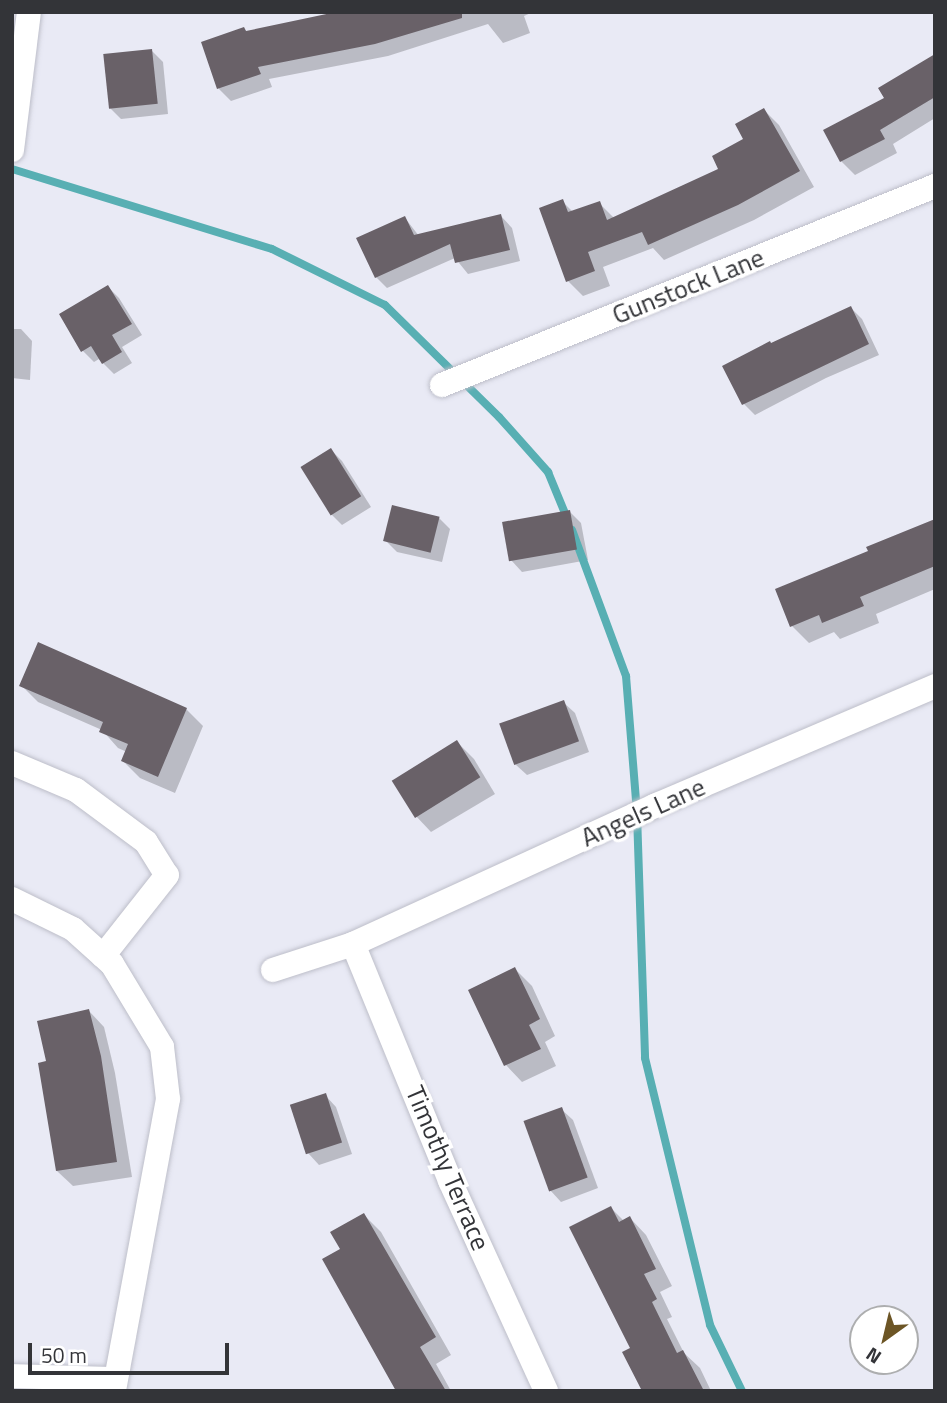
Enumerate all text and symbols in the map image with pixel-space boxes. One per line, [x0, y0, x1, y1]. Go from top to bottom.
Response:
street label: Gunstock Lane [608, 241, 768, 331]
street label: Angels Lane [576, 771, 710, 853]
street label: Timothy Terrace [399, 1081, 497, 1255]
north arrow [849, 1305, 919, 1375]
scale bar [32, 1330, 233, 1374]
text: 50 m [41, 1339, 87, 1371]
text: N [860, 1340, 887, 1372]

